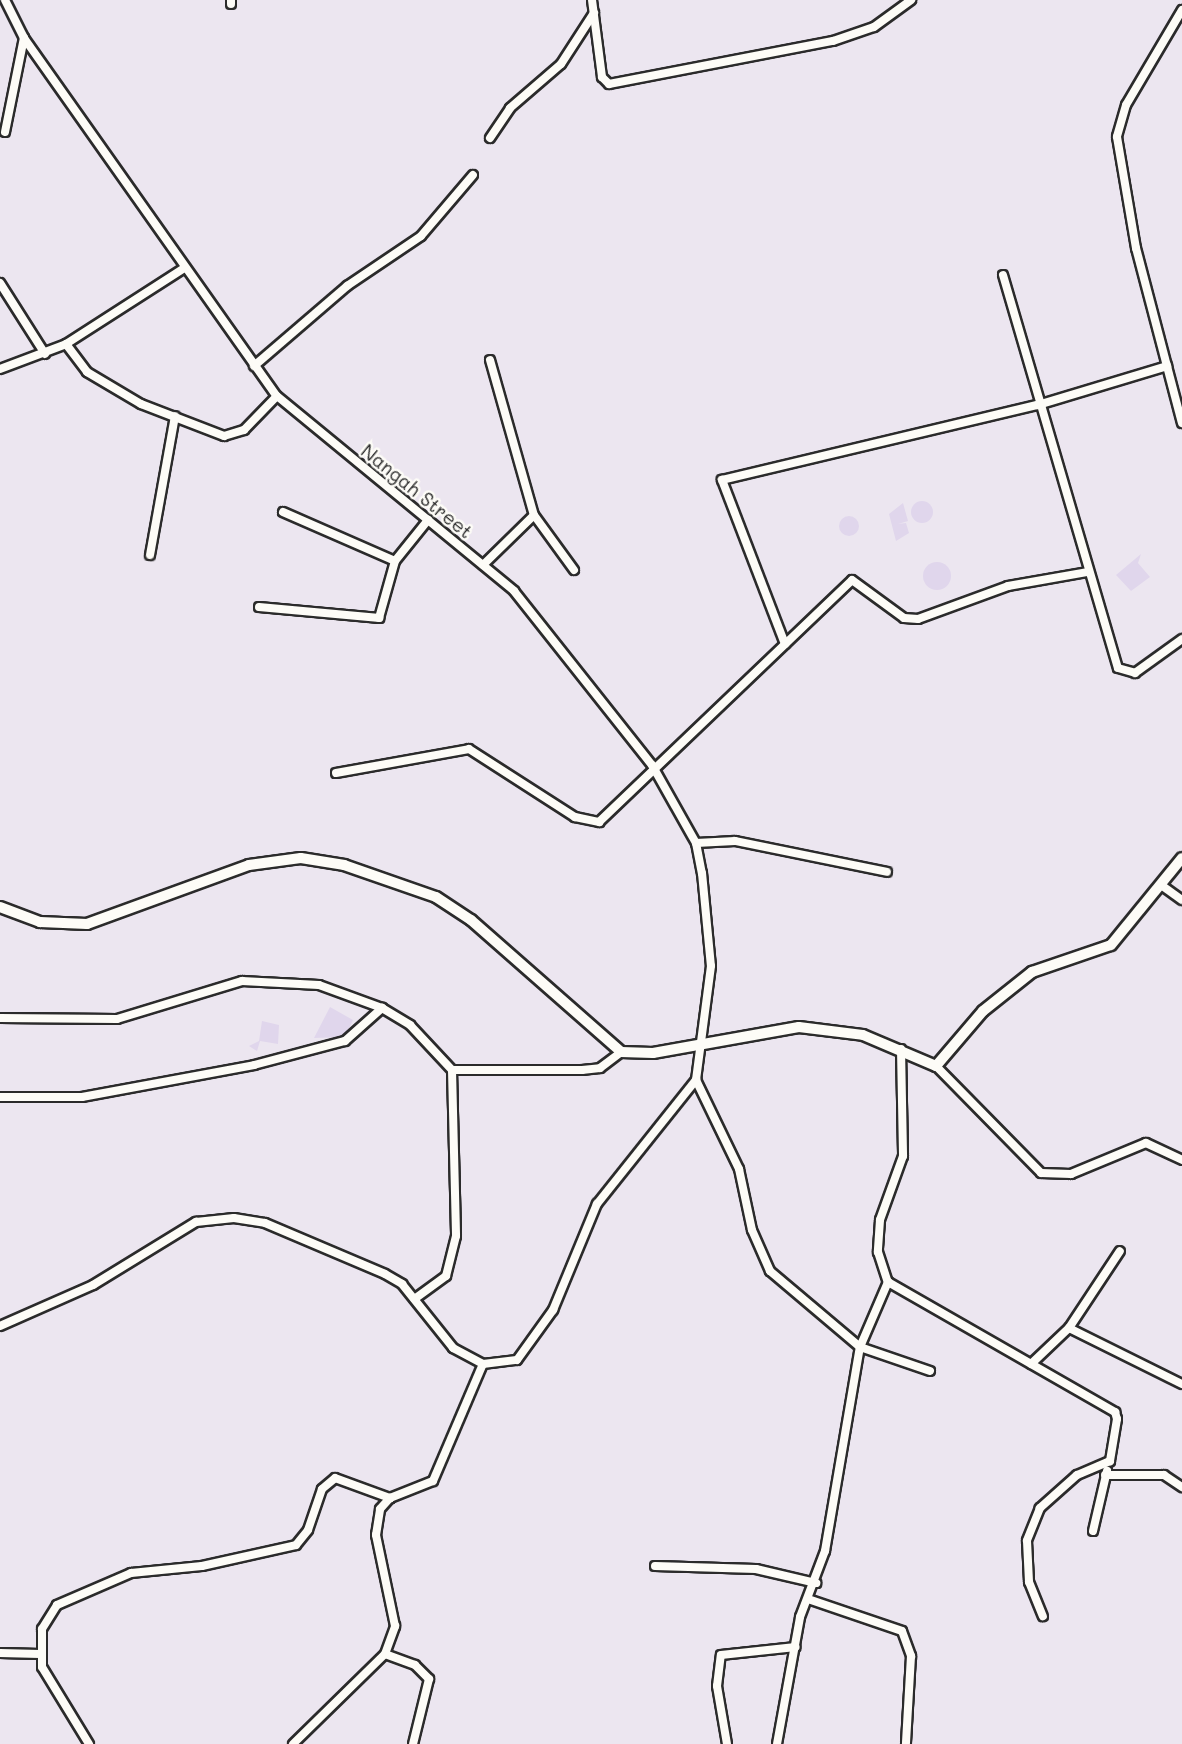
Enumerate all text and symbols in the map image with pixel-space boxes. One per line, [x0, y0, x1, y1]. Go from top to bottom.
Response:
street label: Nangah Street [357, 439, 477, 543]

